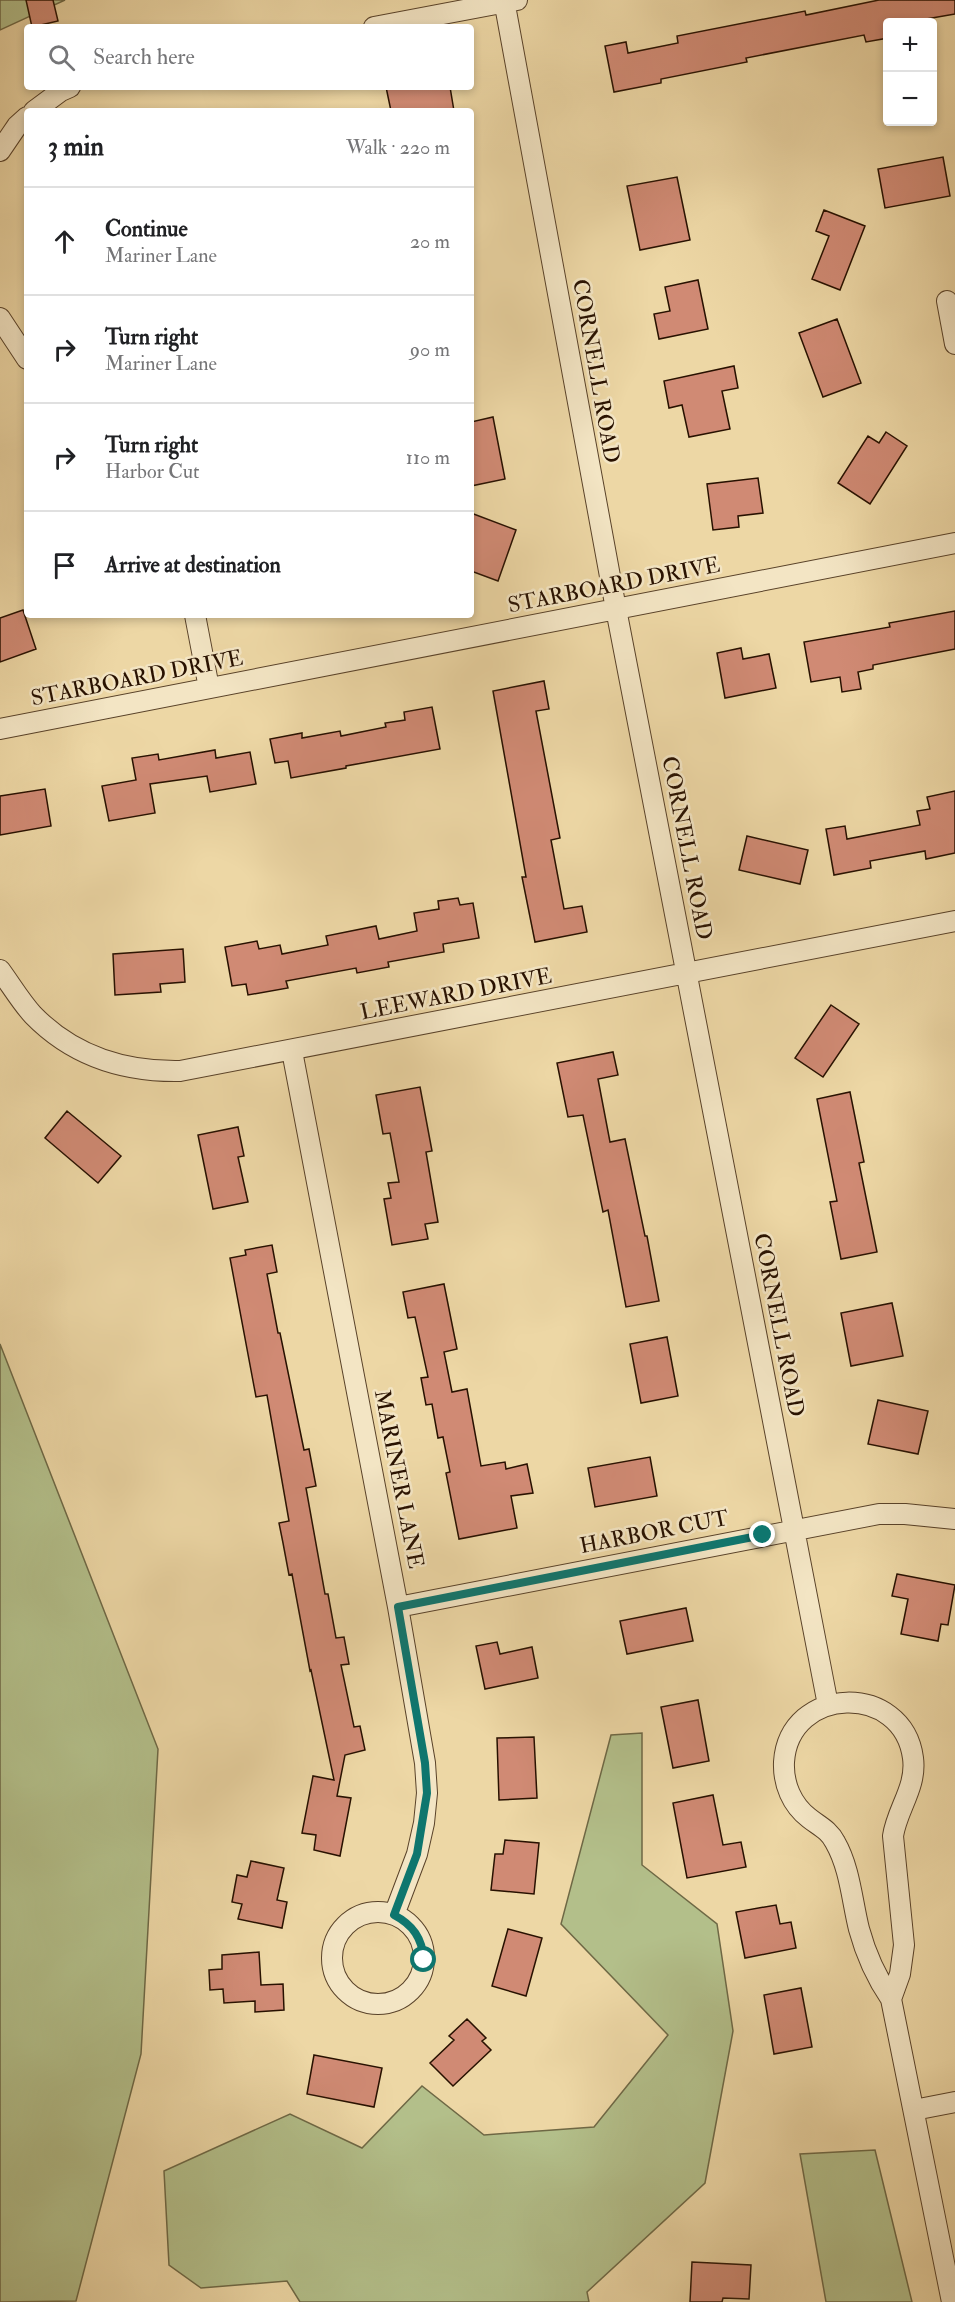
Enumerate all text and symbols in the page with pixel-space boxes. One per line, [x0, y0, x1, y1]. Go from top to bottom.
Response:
map controls [883, 18, 937, 126]
button: + [883, 18, 937, 72]
search box [24, 24, 474, 90]
icon: search [45, 41, 78, 74]
text: Search here [93, 43, 195, 71]
button: − [883, 72, 937, 126]
text: 3 min [48, 131, 104, 163]
text: Walk · 220 m [346, 135, 450, 160]
text: Continue [105, 215, 188, 243]
icon: ahead [48, 225, 81, 258]
text: 20 m [410, 229, 450, 254]
text: Mariner Lane [105, 243, 217, 268]
street label: CORNELL ROAD [566, 277, 626, 465]
text: Turn right [105, 323, 198, 351]
icon: right [48, 333, 81, 366]
text: 90 m [410, 337, 450, 362]
text: Mariner Lane [105, 351, 217, 376]
text: Turn right [105, 431, 198, 459]
icon: right [48, 441, 81, 474]
text: 110 m [406, 445, 450, 470]
text: Harbor Cut [105, 459, 199, 484]
icon: arrive [48, 549, 81, 582]
text: Arrive at destination [105, 551, 281, 579]
street label: STARBOARD DRIVE [506, 551, 723, 619]
street label: STARBOARD DRIVE [29, 644, 246, 712]
street label: CORNELL ROAD [655, 754, 719, 942]
street label: LEEWARD DRIVE [358, 962, 554, 1026]
street label: CORNELL ROAD [747, 1231, 811, 1419]
street label: MARINER LANE [368, 1387, 430, 1571]
street label: HARBOR CUT [577, 1504, 731, 1560]
route end [749, 1521, 775, 1547]
route start [410, 1946, 436, 1972]

